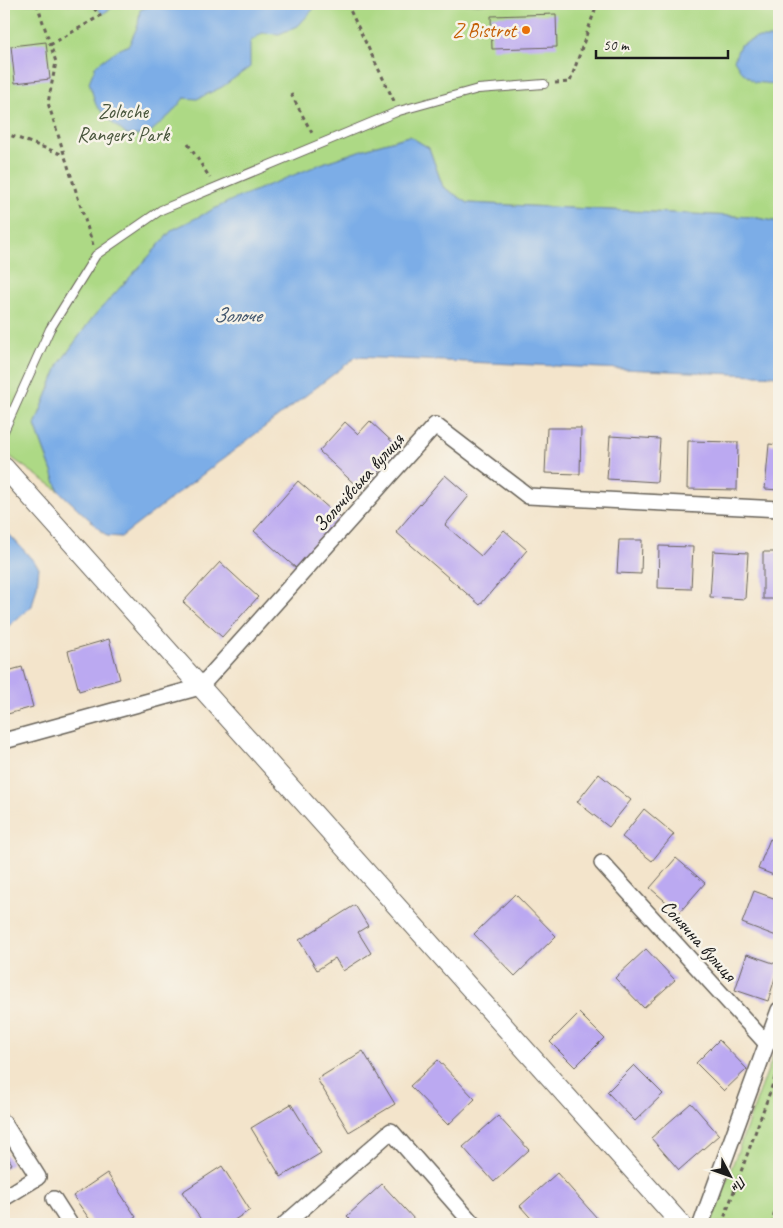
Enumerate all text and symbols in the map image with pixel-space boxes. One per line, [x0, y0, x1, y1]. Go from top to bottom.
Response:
place label: Z Bistrot [452, 18, 518, 43]
marker: Z Bistrot [520, 24, 532, 36]
scale bar [596, 28, 728, 60]
text: 50 m [603, 36, 630, 55]
park label: Zoloche Rangers Park [77, 99, 171, 147]
water label: Золоче [213, 302, 264, 328]
street label: Золочівська вулиця [307, 427, 410, 537]
street label: Сонячна вулиця [655, 894, 743, 988]
north arrow [706, 1150, 756, 1200]
text: Пн [728, 1173, 751, 1196]

